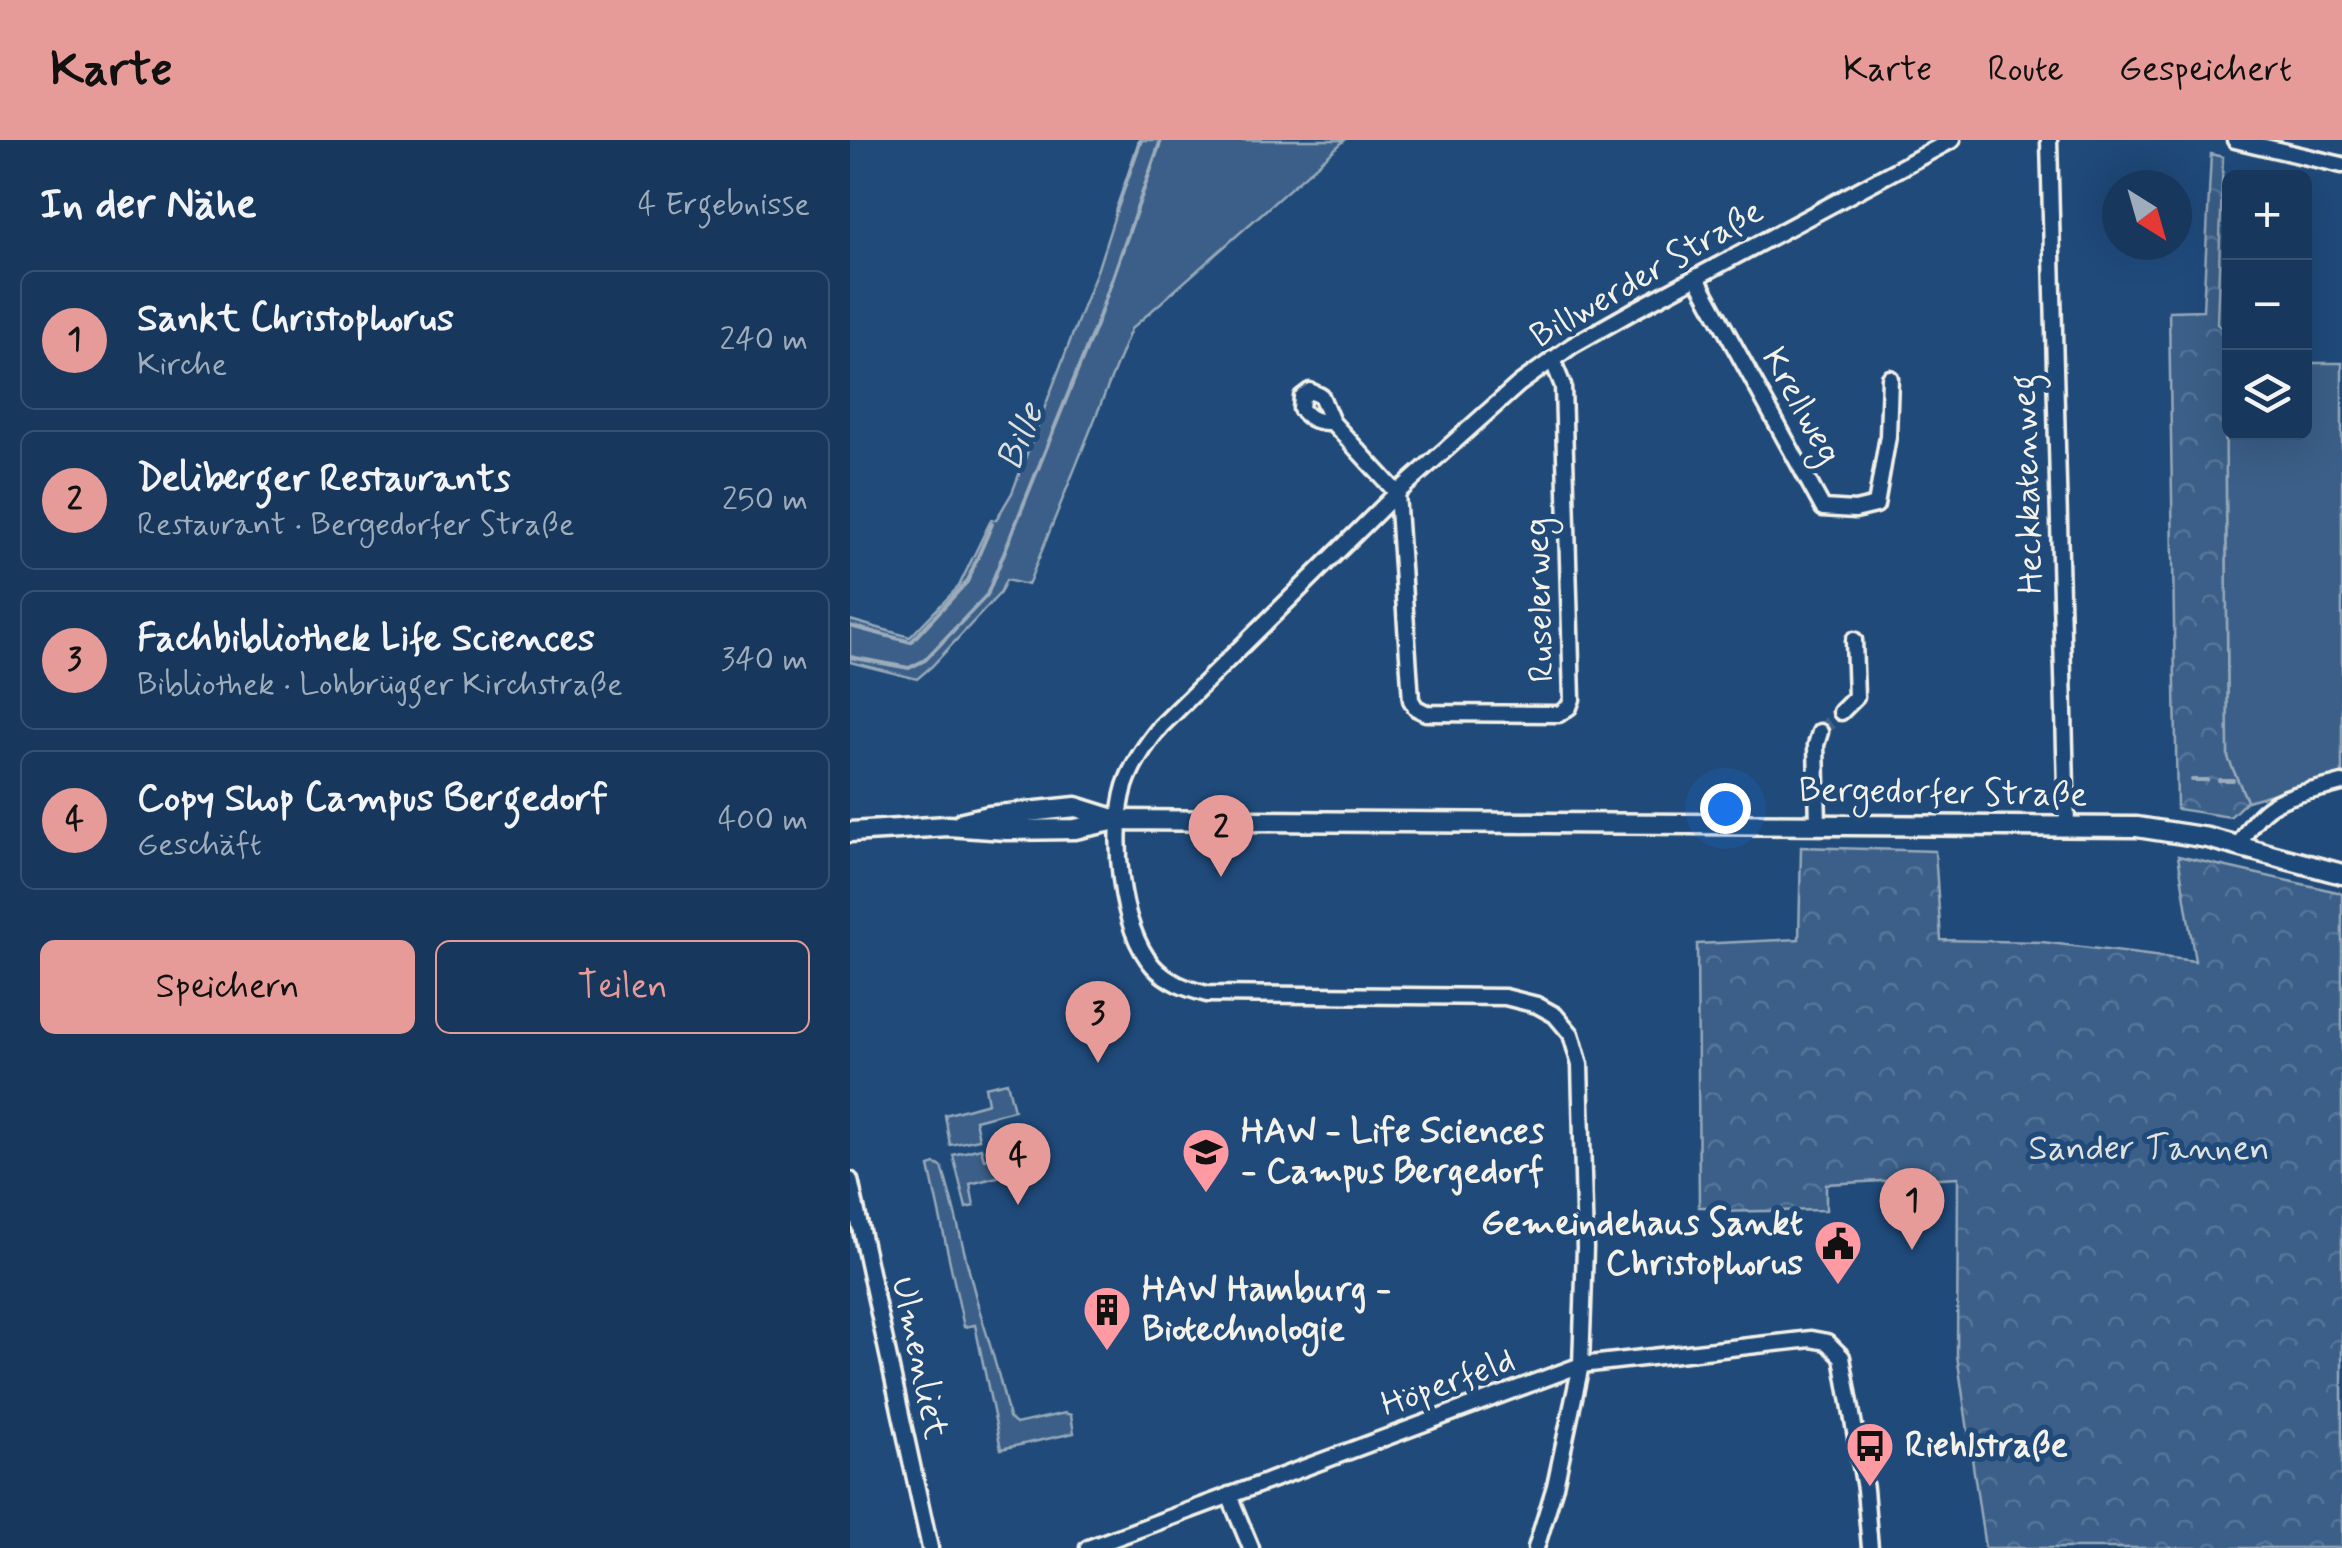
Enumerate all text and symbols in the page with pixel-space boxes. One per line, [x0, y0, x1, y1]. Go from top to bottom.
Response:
text: Karte [50, 39, 173, 102]
text: Karte [1843, 47, 1932, 93]
text: Route [1987, 47, 2064, 93]
text: Gespeichert [2119, 47, 2292, 93]
north arrow [2102, 170, 2192, 260]
map controls [2222, 170, 2312, 440]
button: + [2222, 170, 2312, 260]
text: In der Nähe [40, 178, 257, 233]
text: 4 Ergebnisse [638, 184, 810, 226]
street label: Billwerder Straße [1522, 189, 1772, 359]
button: − [2222, 260, 2312, 350]
text: Sankt Christophorus [137, 295, 454, 344]
text: 1 [67, 319, 82, 361]
text: 240 m [720, 319, 808, 361]
street label: Krellweg [1748, 340, 1852, 474]
text: Kirche [137, 344, 227, 386]
button: layers [2222, 350, 2312, 440]
street label: Heckkatenweg [2001, 373, 2059, 595]
water label: Bille [986, 395, 1057, 478]
text: Deliberger Restaurants [137, 455, 510, 504]
text: 2 [67, 479, 82, 521]
text: 250 m [722, 479, 808, 521]
text: Restaurant · Bergedorfer Straße [137, 504, 574, 546]
street label: Ruselerweg [1514, 517, 1569, 683]
text: Fachbibliothek Life Sciences [137, 615, 595, 664]
text: 3 [67, 639, 82, 681]
text: 340 m [721, 639, 808, 681]
text: Bibliothek · Lohbrügger Kirchstraße [137, 664, 623, 706]
street label: Bergedorfer Straße [1798, 767, 2088, 822]
text: Copy Shop Campus Bergedorf [137, 775, 608, 824]
your location [1700, 783, 1751, 834]
pin: 2 [1188, 794, 1254, 877]
text: 4 [65, 799, 84, 841]
text: 400 m [718, 799, 808, 841]
text: Geschäft [137, 824, 262, 866]
button: Speichern [40, 940, 415, 1034]
button: Teilen [435, 940, 810, 1034]
pin: 3 [1066, 980, 1130, 1063]
place label: HAW - Life Sciences - Campus Bergedorf [1241, 1109, 1545, 1196]
pin: 4 [986, 1122, 1050, 1205]
school or university icon: HAW - Life Sciences - Campus Bergedorf [1180, 1126, 1232, 1194]
park label: Sander Tannen [2029, 1126, 2269, 1172]
pin: 1 [1880, 1168, 1944, 1250]
place label: Gemeindehaus Sankt Christophorus [1481, 1201, 1803, 1287]
public building icon: Gemeindehaus Sankt Christophorus [1812, 1218, 1864, 1286]
place label: HAW Hamburg - Biotechnologie [1142, 1267, 1391, 1357]
street label: Ulmenliet [879, 1273, 959, 1444]
building icon: HAW Hamburg - Biotechnologie [1081, 1284, 1133, 1352]
street label: Höperfeld [1375, 1338, 1521, 1428]
bus stop icon: Riehlstraße [1844, 1420, 1896, 1488]
place label: Riehlstraße [1905, 1423, 2068, 1469]

